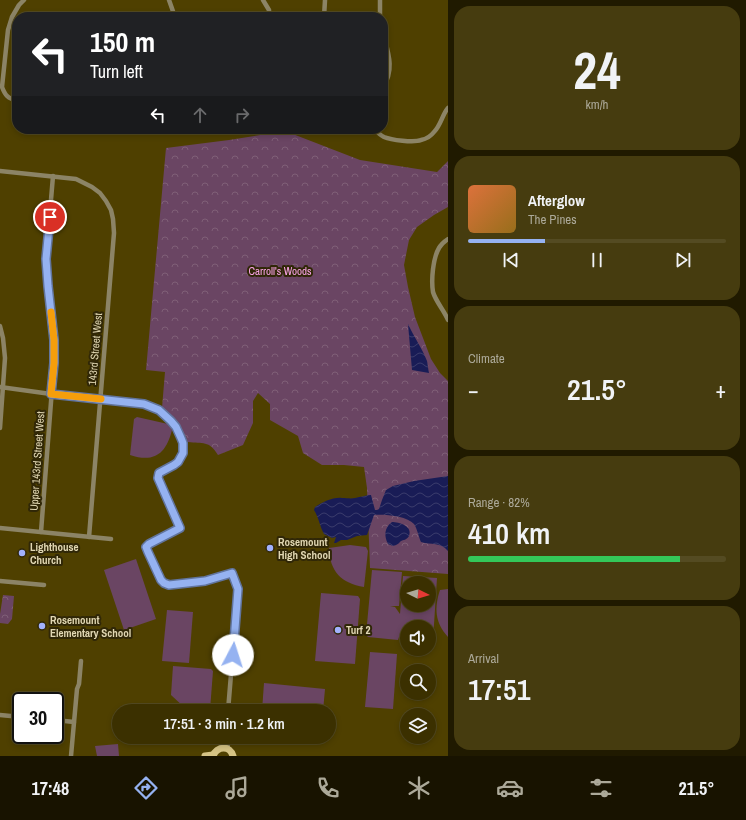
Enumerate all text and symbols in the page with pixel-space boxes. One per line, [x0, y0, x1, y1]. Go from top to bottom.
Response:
text: 150 m [90, 23, 155, 61]
icon: left [24, 28, 76, 80]
text: 24 [573, 35, 621, 105]
text: Turn left [90, 59, 143, 84]
text: km/h [585, 96, 609, 113]
icon: left [147, 104, 169, 126]
icon: ahead [189, 104, 211, 126]
icon: right [231, 104, 253, 126]
text: Afterglow [528, 190, 585, 211]
pin [33, 200, 67, 234]
icon: arrive [39, 206, 61, 228]
text: The Pines [528, 211, 577, 228]
icon: previous [500, 249, 522, 271]
icon: pause [586, 249, 608, 271]
icon: next [672, 249, 694, 271]
park label: Carroll's Woods [248, 264, 312, 278]
street label: 143rd Street West [85, 312, 105, 386]
text: Climate [468, 350, 505, 367]
text: 21.5° [567, 369, 627, 409]
text: − [468, 375, 479, 405]
text: + [715, 375, 726, 405]
street label: Upper 143rd Street West [27, 410, 47, 511]
text: Range · 82% [468, 494, 530, 511]
text: 410 km [468, 513, 550, 553]
place label: Rosemount High School [278, 535, 331, 562]
place label: Lighthouse Church [30, 540, 79, 567]
marker: Rosemount High School [265, 543, 275, 553]
marker: Lighthouse Church [17, 548, 27, 558]
north arrow [400, 576, 436, 612]
map controls [400, 576, 436, 744]
place label: Rosemount Elementary School [50, 613, 131, 640]
button: sound [400, 620, 436, 656]
marker: Rosemount Elementary School [37, 621, 47, 631]
place label: Turf 2 [346, 623, 370, 637]
marker: Turf 2 [333, 625, 343, 635]
position arrow [212, 634, 254, 676]
text: Arrival [468, 650, 499, 667]
button: search [400, 664, 436, 700]
text: 17:51 [468, 669, 530, 709]
speed limit sign: 30 [12, 692, 64, 744]
button: layers [400, 708, 436, 744]
text: 17:51 · 3 min · 1.2 km [163, 713, 285, 734]
icon: directions [132, 774, 160, 802]
icon: music [223, 774, 251, 802]
icon: phone [314, 774, 342, 802]
icon: climate [405, 774, 433, 802]
icon: car [496, 774, 524, 802]
icon: filters [587, 774, 615, 802]
text: 17:48 [32, 776, 69, 801]
text: 21.5° [678, 776, 714, 801]

